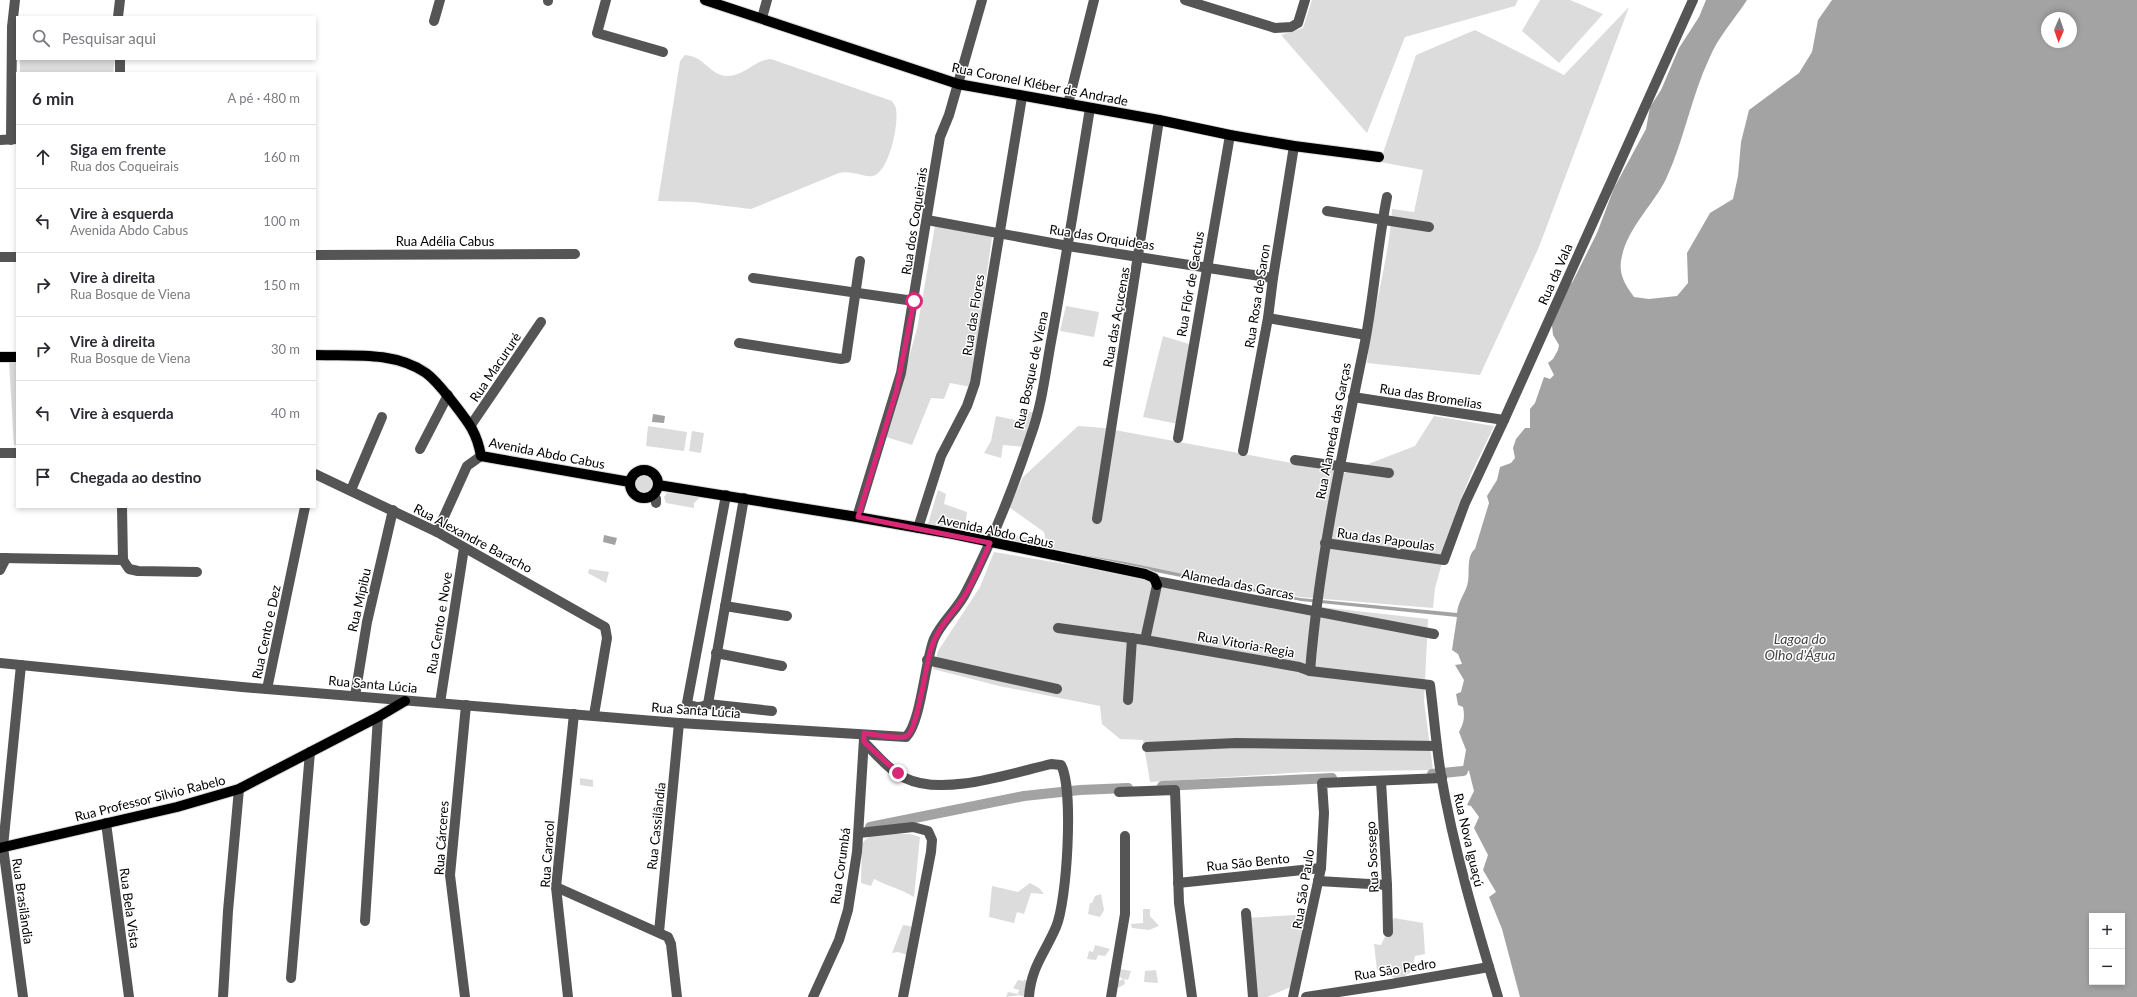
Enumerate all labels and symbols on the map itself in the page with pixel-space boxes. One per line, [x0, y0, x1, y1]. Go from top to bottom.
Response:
north arrow [2041, 12, 2077, 48]
street label: Rua Coronel Kléber de Andrade [950, 59, 1130, 109]
street label: Rua dos Coqueirais [898, 166, 930, 276]
street label: Rua das Orquideas [1048, 221, 1156, 253]
street label: Rua Flôr de Cactus [1173, 230, 1207, 338]
street label: Rua Adélia Cabus [396, 233, 495, 249]
street label: Rua da Vala [1534, 241, 1576, 307]
street label: Rua Rosa de Saron [1241, 243, 1273, 349]
street label: Rua das Açucenas [1099, 265, 1133, 368]
street label: Rua das Flores [959, 273, 987, 357]
route start [905, 292, 923, 310]
street label: Rua Bosque de Viena [1011, 309, 1051, 431]
street label: Rua Macururé [466, 329, 524, 405]
street label: Rua Alameda das Garças [1312, 361, 1354, 501]
street label: Rua das Bromelias [1379, 380, 1484, 412]
street label: Avenida Abdo Cabus [488, 434, 607, 472]
street label: Rua Alexandre Baracho [411, 500, 535, 576]
street label: Avenida Abdo Cabus [937, 511, 1056, 551]
street label: Rua das Papoulas [1336, 524, 1436, 554]
street label: Alameda das Garcas [1180, 565, 1296, 603]
street label: Rua Mipibu [344, 567, 374, 633]
street label: Rua Cento e Nove [423, 571, 455, 675]
street label: Rua Cento e Dez [248, 583, 284, 680]
street label: Rua Vitoria-Regia [1196, 628, 1296, 660]
water label: Lagoa do Olho d'Água [1765, 630, 1835, 663]
street label: Rua Santa Lúcia [328, 672, 418, 696]
street label: Rua Santa Lúcia [651, 699, 741, 721]
route end [889, 764, 907, 782]
street label: Rua Professor Silvio Rabelo [73, 772, 227, 824]
street label: Rua Cassilândia [643, 781, 669, 871]
street label: Rua Nova Iguaçú [1450, 792, 1488, 888]
street label: Rua Cárceres [430, 800, 452, 876]
street label: Rua Caracol [537, 820, 557, 888]
street label: Rua Sossego [1362, 821, 1382, 893]
street label: Rua Corumbá [827, 827, 853, 905]
street label: Rua São Paulo [1289, 848, 1317, 930]
street label: Rua São Bento [1206, 850, 1290, 874]
street label: Rua Brasilândia [9, 857, 37, 945]
street label: Rua Bela Vista [116, 867, 144, 949]
street label: Rua São Pedro [1353, 955, 1437, 983]

